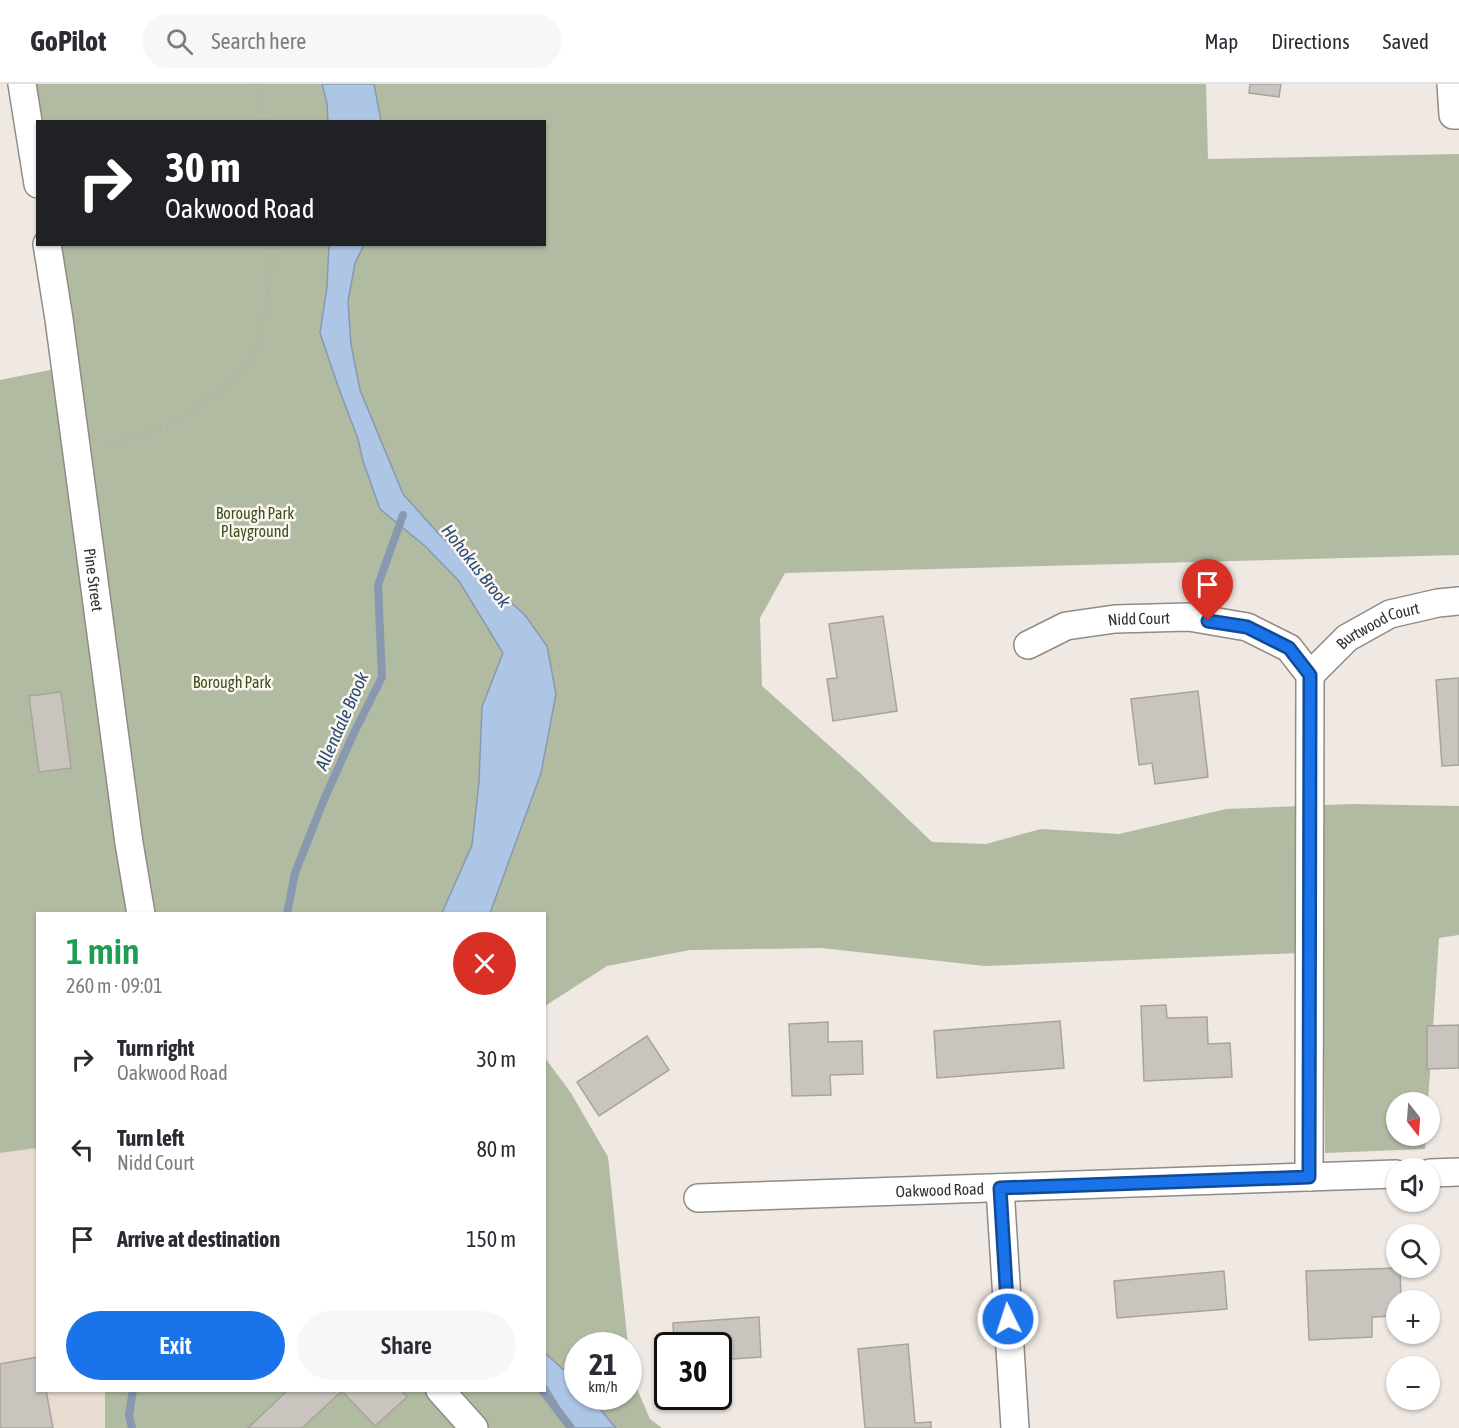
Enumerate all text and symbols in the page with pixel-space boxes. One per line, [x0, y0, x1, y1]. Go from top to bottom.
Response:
search box [142, 14, 562, 68]
text: GoPilot [30, 25, 106, 57]
icon: search [163, 25, 196, 58]
text: Search here [211, 28, 306, 54]
text: Map [1204, 29, 1238, 53]
text: Directions [1271, 29, 1350, 53]
text: Saved [1383, 29, 1429, 53]
text: 30 m [165, 143, 240, 191]
icon: right [66, 144, 144, 222]
text: Oakwood Road [165, 193, 314, 224]
park label: Borough Park Playground [216, 504, 294, 541]
water label: Hohokus Brook [437, 520, 516, 612]
street label: Pine Street [81, 547, 107, 613]
pin [1182, 559, 1233, 621]
icon: arrive [1191, 568, 1224, 601]
street label: Burtwood Court [1332, 599, 1421, 653]
street label: Nidd Court [1107, 609, 1171, 629]
water label: Allendale Brook [310, 668, 373, 774]
park label: Borough Park [193, 673, 271, 692]
text: 1 min [66, 930, 140, 972]
button: close [453, 932, 516, 995]
text: 260 m · 09:01 [66, 974, 163, 997]
text: Turn right [117, 1035, 194, 1061]
icon: right [66, 1043, 99, 1076]
text: 30 m [476, 1046, 516, 1072]
text: Oakwood Road [117, 1061, 228, 1084]
north arrow [1386, 1092, 1440, 1146]
map controls [1386, 1092, 1440, 1410]
text: Turn left [117, 1125, 184, 1151]
icon: left [66, 1133, 99, 1166]
text: 80 m [476, 1136, 516, 1162]
text: Nidd Court [117, 1151, 195, 1174]
button: sound [1386, 1158, 1440, 1212]
street label: Oakwood Road [895, 1179, 984, 1200]
icon: arrive [66, 1223, 99, 1256]
button: search [1386, 1224, 1440, 1278]
text: Arrive at destination [117, 1226, 280, 1252]
text: 150 m [466, 1226, 516, 1252]
position arrow [976, 1287, 1040, 1351]
button: + [1386, 1290, 1440, 1344]
button: Exit [66, 1311, 285, 1380]
button: Share [297, 1311, 516, 1380]
speed limit sign: 30 [654, 1332, 732, 1410]
text: 21 [589, 1347, 617, 1381]
button: − [1386, 1356, 1440, 1410]
text: km/h [588, 1378, 618, 1395]

